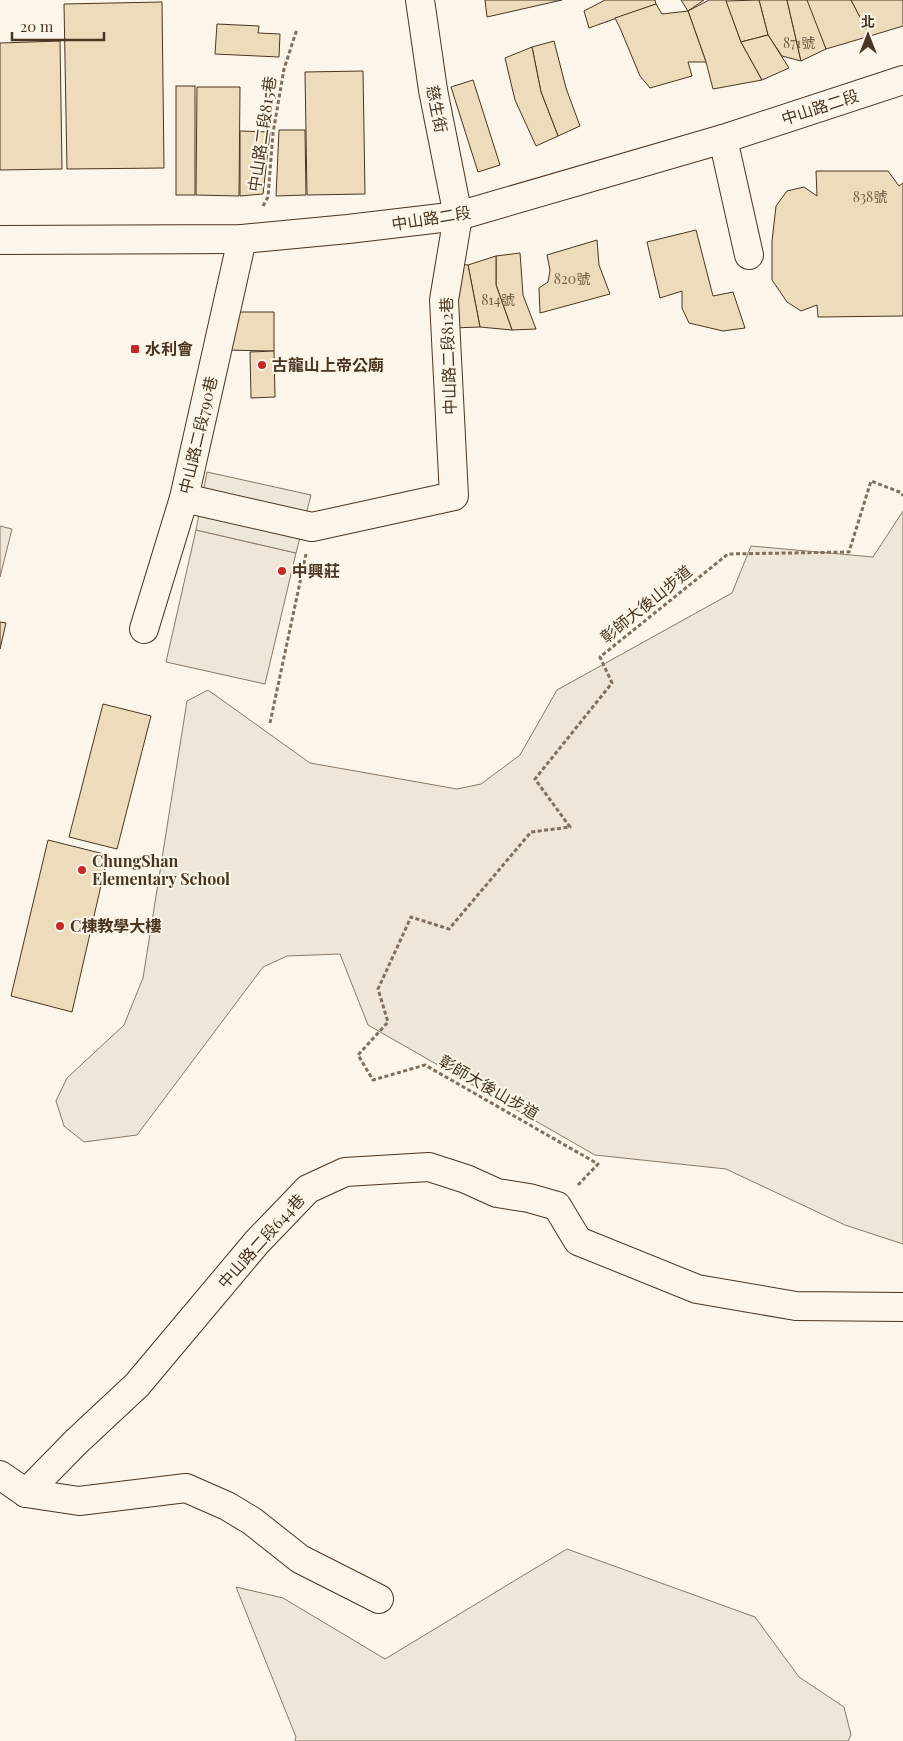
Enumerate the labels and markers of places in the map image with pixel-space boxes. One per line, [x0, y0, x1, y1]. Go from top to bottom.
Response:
place label: 水利會 [145, 338, 193, 359]
marker: 水利會 [129, 343, 141, 355]
place label: 古龍山上帝公廟 [272, 354, 384, 375]
marker: 古龍山上帝公廟 [256, 359, 268, 371]
place label: 中興莊 [292, 560, 340, 581]
marker: 中興莊 [276, 565, 288, 577]
place label: ChungShan Elementary School [92, 850, 230, 889]
marker: ChungShan Elementary School [76, 864, 88, 876]
place label: C棟教學大樓 [70, 915, 161, 936]
marker: C棟教學大樓 [54, 920, 66, 932]

